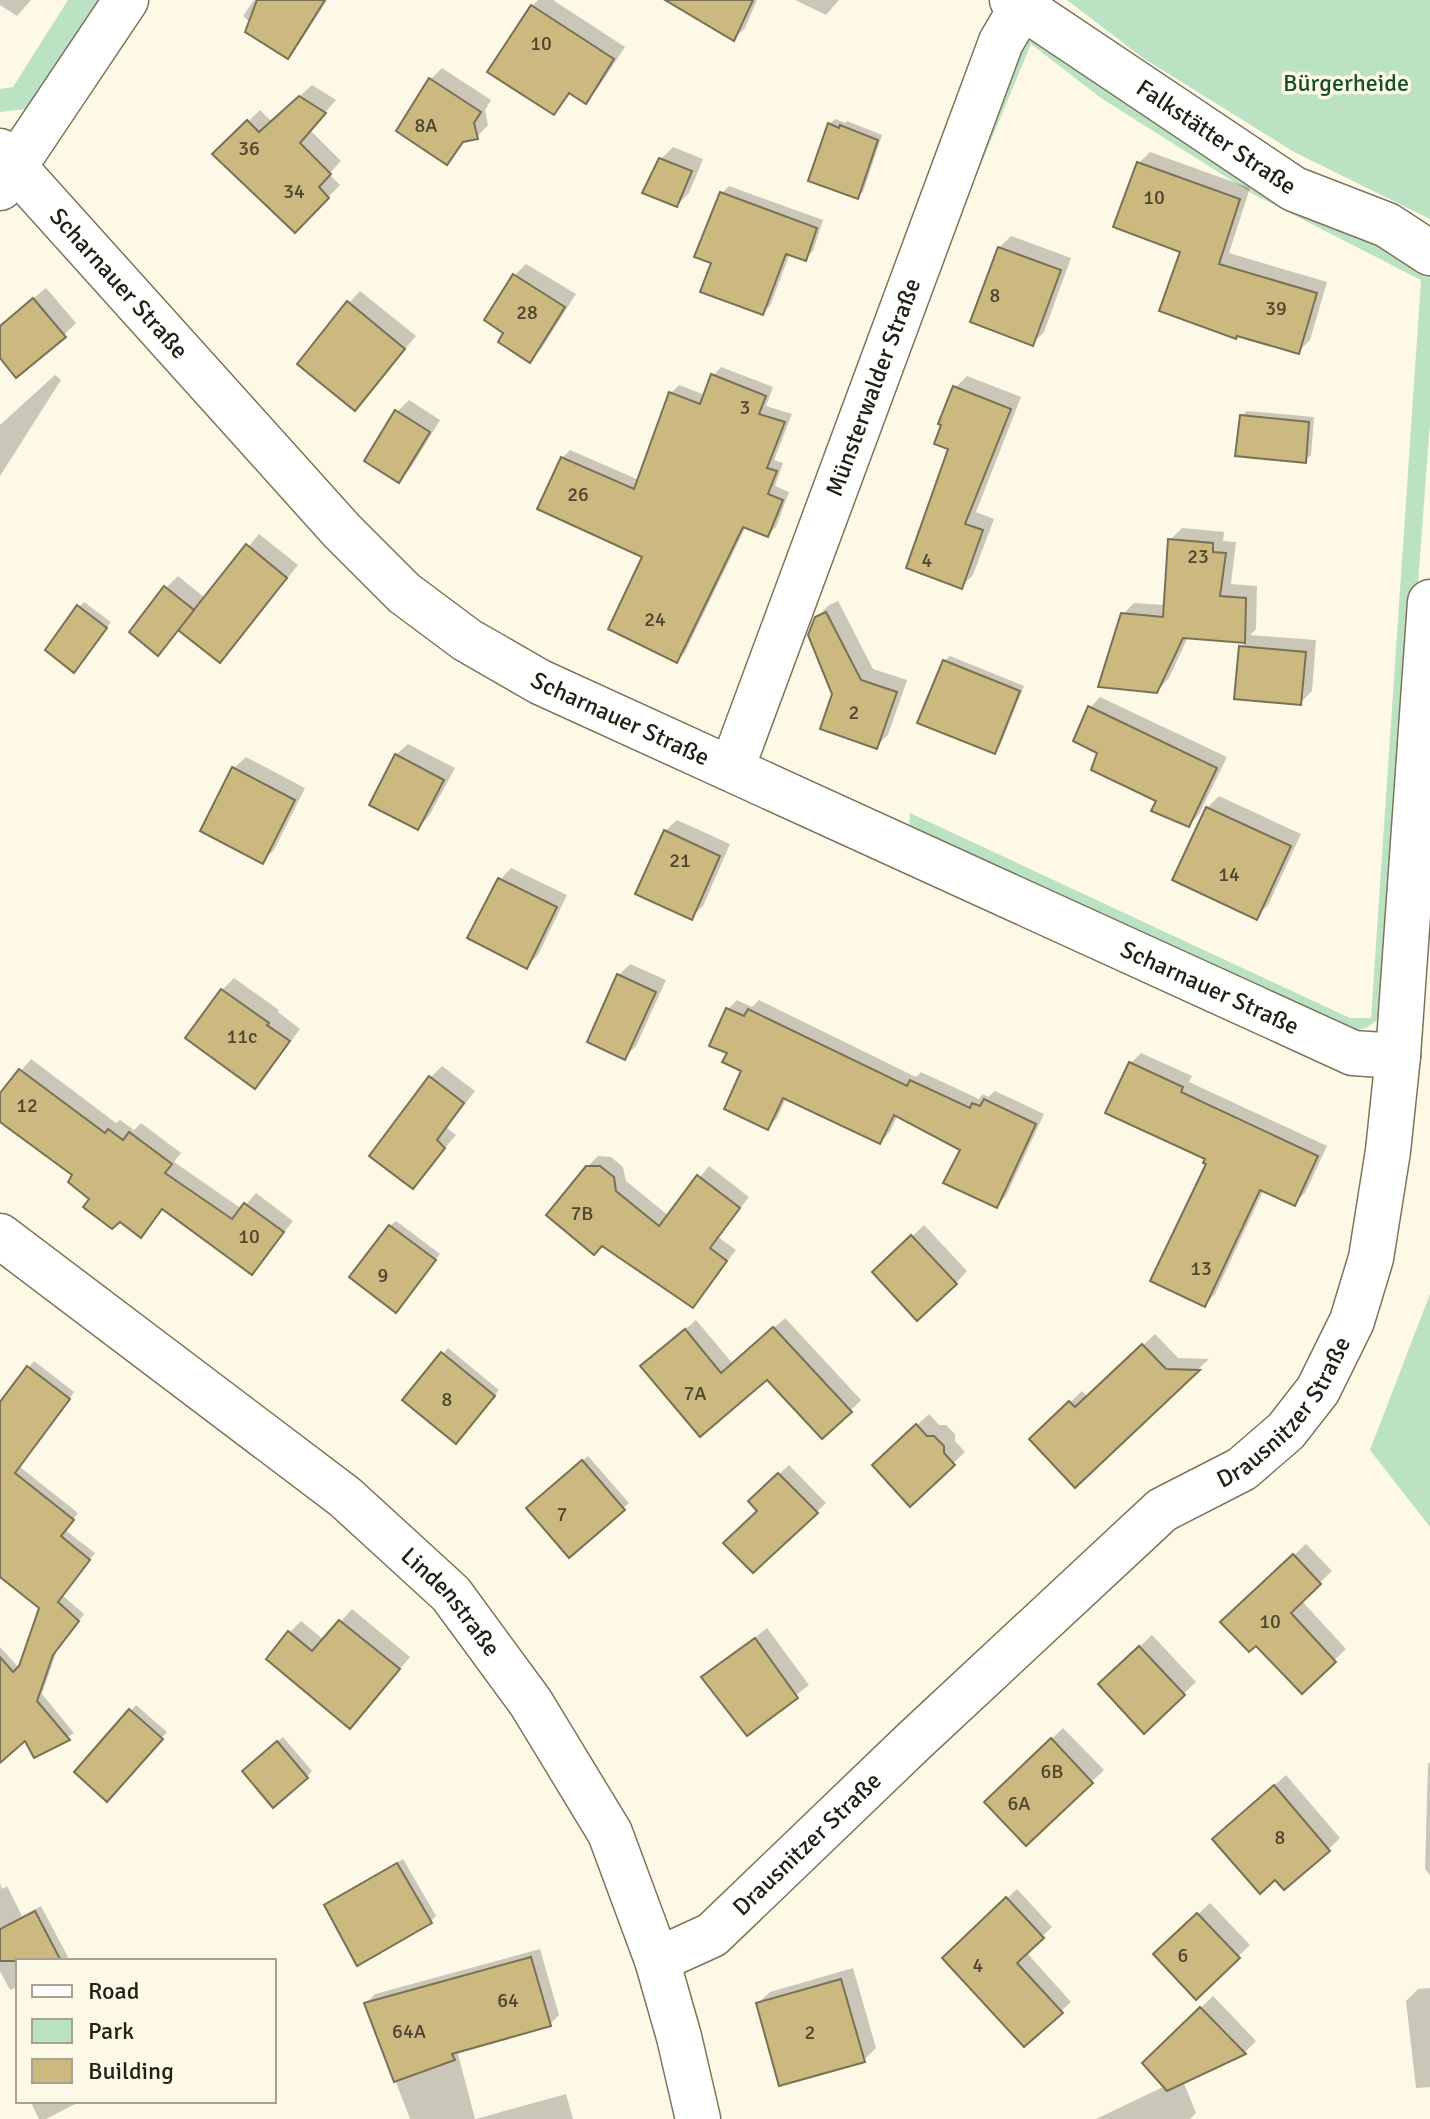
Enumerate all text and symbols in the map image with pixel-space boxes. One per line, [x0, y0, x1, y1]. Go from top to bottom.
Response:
house number: 10 [530, 31, 552, 56]
park label: Bürgerheide [1283, 68, 1409, 98]
street label: Falkstätter Straße [1131, 73, 1302, 201]
house number: 8A [414, 113, 438, 138]
house number: 36 [238, 136, 260, 161]
house number: 34 [283, 179, 305, 204]
house number: 10 [1143, 185, 1165, 210]
street label: Scharnauer Straße [43, 202, 195, 365]
street label: Münsterwalder Straße [819, 274, 927, 501]
house number: 8 [990, 283, 1000, 308]
house number: 39 [1265, 296, 1287, 321]
house number: 28 [516, 300, 538, 325]
house number: 3 [740, 395, 750, 420]
house number: 26 [567, 482, 589, 507]
house number: 23 [1187, 544, 1209, 569]
house number: 4 [922, 548, 933, 573]
house number: 24 [644, 607, 666, 632]
street label: Scharnauer Straße [525, 665, 714, 772]
house number: 2 [849, 700, 859, 725]
house number: 21 [669, 848, 691, 873]
house number: 14 [1218, 862, 1240, 887]
street label: Scharnauer Straße [1116, 934, 1304, 1041]
house number: 11c [226, 1024, 258, 1049]
house number: 12 [16, 1093, 38, 1118]
house number: 7B [571, 1201, 593, 1226]
house number: 10 [238, 1224, 260, 1249]
house number: 13 [1190, 1256, 1212, 1281]
house number: 9 [378, 1263, 388, 1288]
street label: Drausnitzer Straße [1212, 1332, 1357, 1494]
house number: 7A [683, 1381, 707, 1406]
house number: 8 [442, 1387, 452, 1412]
house number: 7 [557, 1502, 567, 1527]
street label: Lindenstraße [395, 1541, 507, 1662]
house number: 10 [1259, 1609, 1281, 1634]
house number: 6B [1041, 1759, 1063, 1784]
street label: Drausnitzer Straße [726, 1766, 887, 1922]
house number: 6A [1007, 1791, 1031, 1816]
house number: 8 [1275, 1825, 1285, 1850]
house number: 6 [1178, 1943, 1188, 1968]
house number: 4 [973, 1953, 984, 1978]
legend [16, 1959, 276, 2103]
text: Road [88, 1976, 139, 2006]
house number: 64 [497, 1988, 519, 2013]
text: Park [88, 2016, 134, 2046]
house number: 64A [392, 2019, 426, 2044]
house number: 2 [805, 2020, 815, 2045]
text: Building [88, 2056, 174, 2086]

